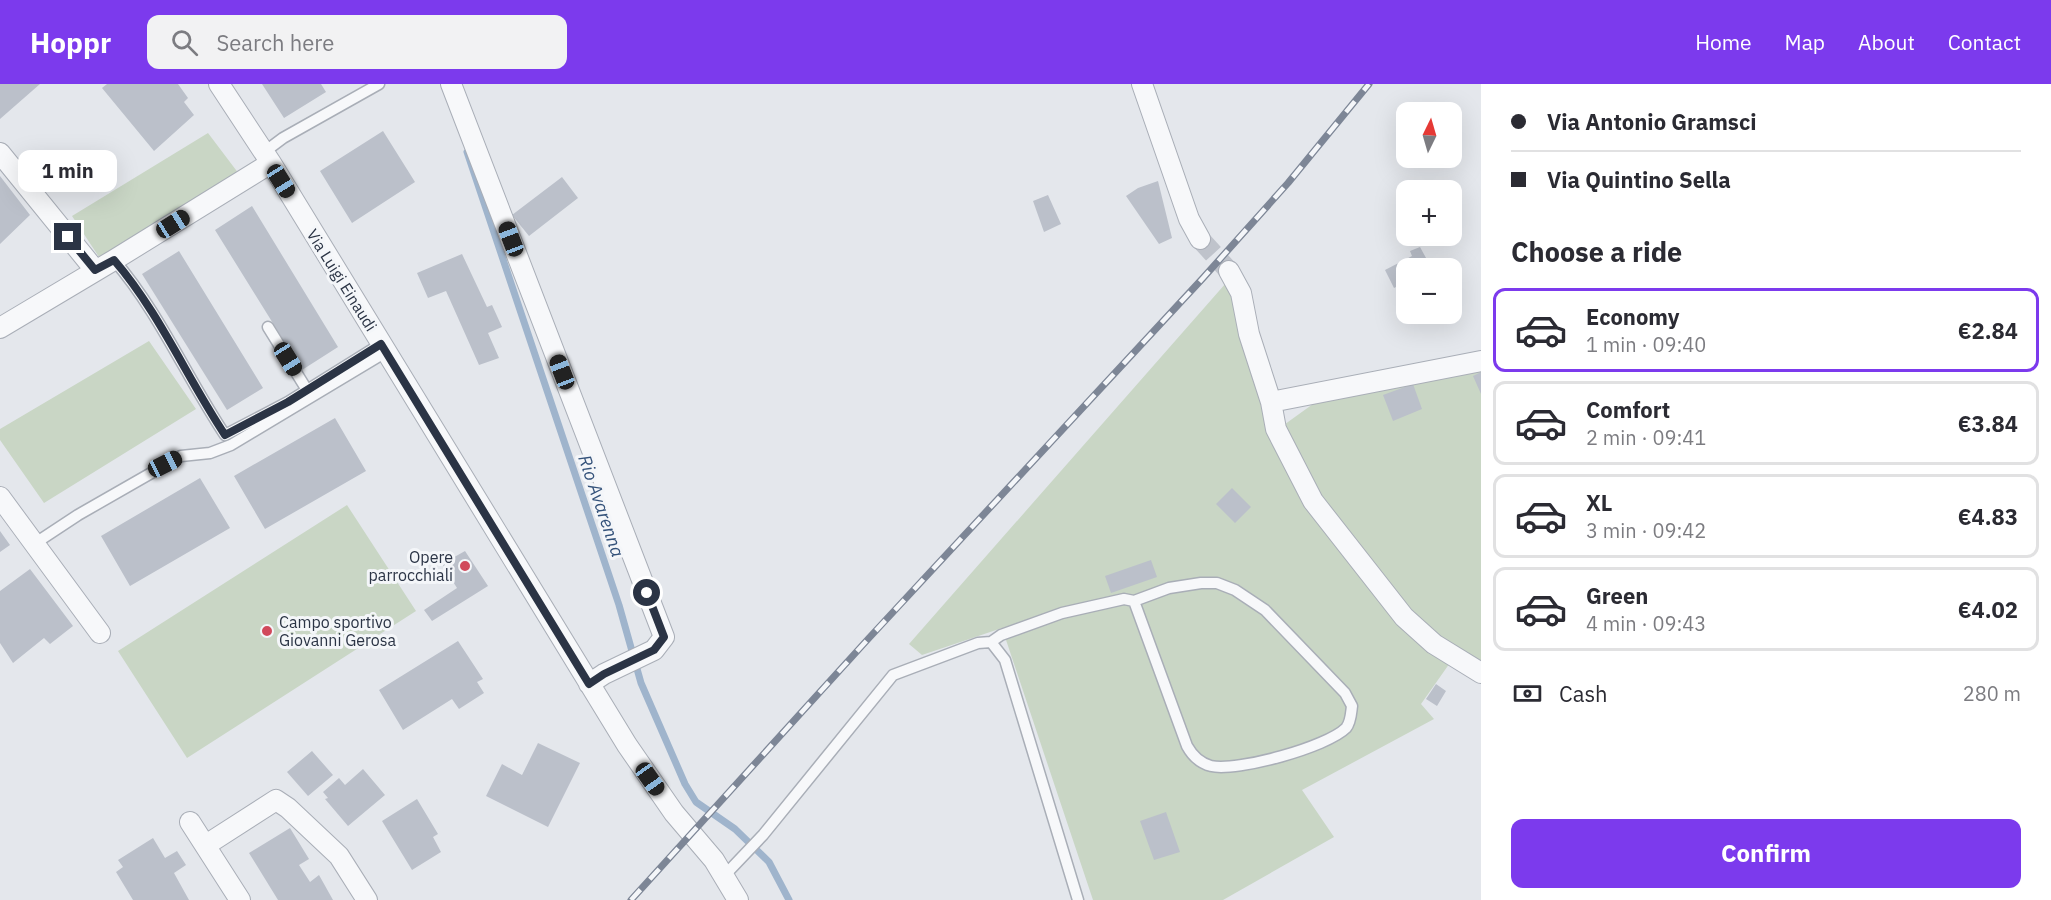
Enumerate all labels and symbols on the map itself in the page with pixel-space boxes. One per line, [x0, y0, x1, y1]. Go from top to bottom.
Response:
north arrow [1396, 102, 1462, 168]
callout: 1 min [19, 150, 118, 192]
car [264, 161, 298, 201]
car [153, 207, 193, 241]
car [496, 219, 526, 259]
route end [54, 223, 81, 250]
street label: Via Luigi Einaudi [303, 225, 381, 335]
car [271, 339, 305, 379]
car [547, 352, 577, 392]
car [145, 448, 185, 480]
water label: Rio Avarenna [573, 452, 630, 560]
place label: Opere parrocchiali [369, 547, 453, 585]
marker: Opere parrocchiali [458, 559, 472, 573]
route start [633, 579, 660, 606]
place label: Campo sportivo Giovanni Gerosa [279, 612, 397, 650]
marker: Campo sportivo Giovanni Gerosa [260, 624, 274, 638]
car [632, 759, 668, 799]

